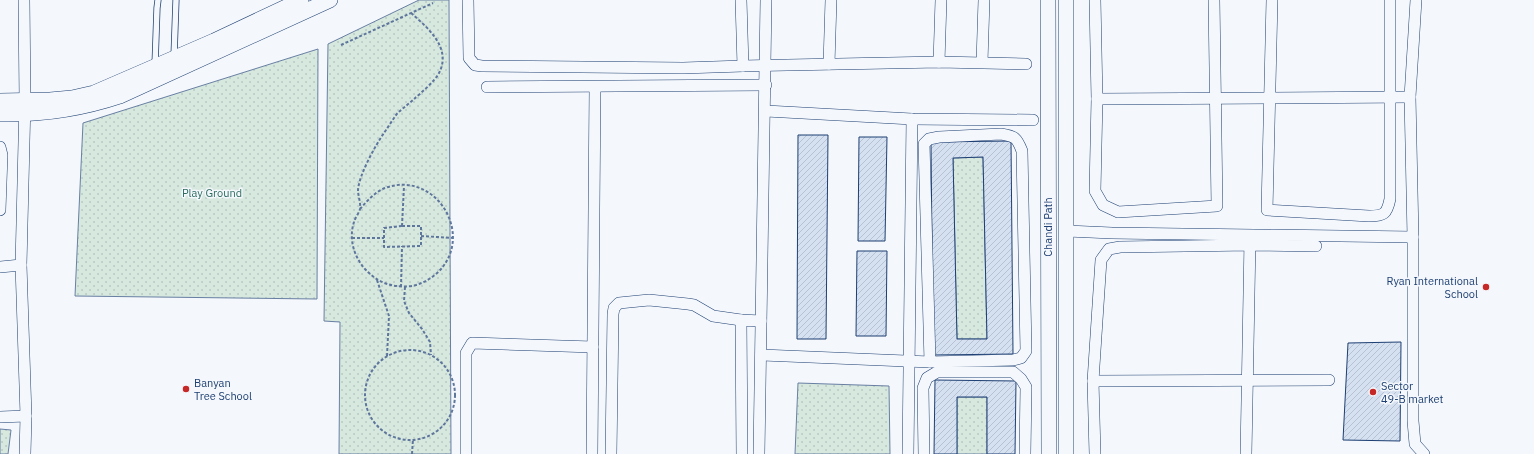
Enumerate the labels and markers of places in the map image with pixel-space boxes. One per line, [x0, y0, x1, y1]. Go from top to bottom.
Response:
place label: Ryan International School [1386, 274, 1478, 301]
marker: Ryan International School [1481, 282, 1491, 292]
place label: Banyan Tree School [194, 376, 252, 403]
place label: Sector 49-B market [1381, 379, 1444, 406]
marker: Banyan Tree School [181, 384, 191, 394]
marker: Sector 49-B market [1368, 387, 1378, 397]

